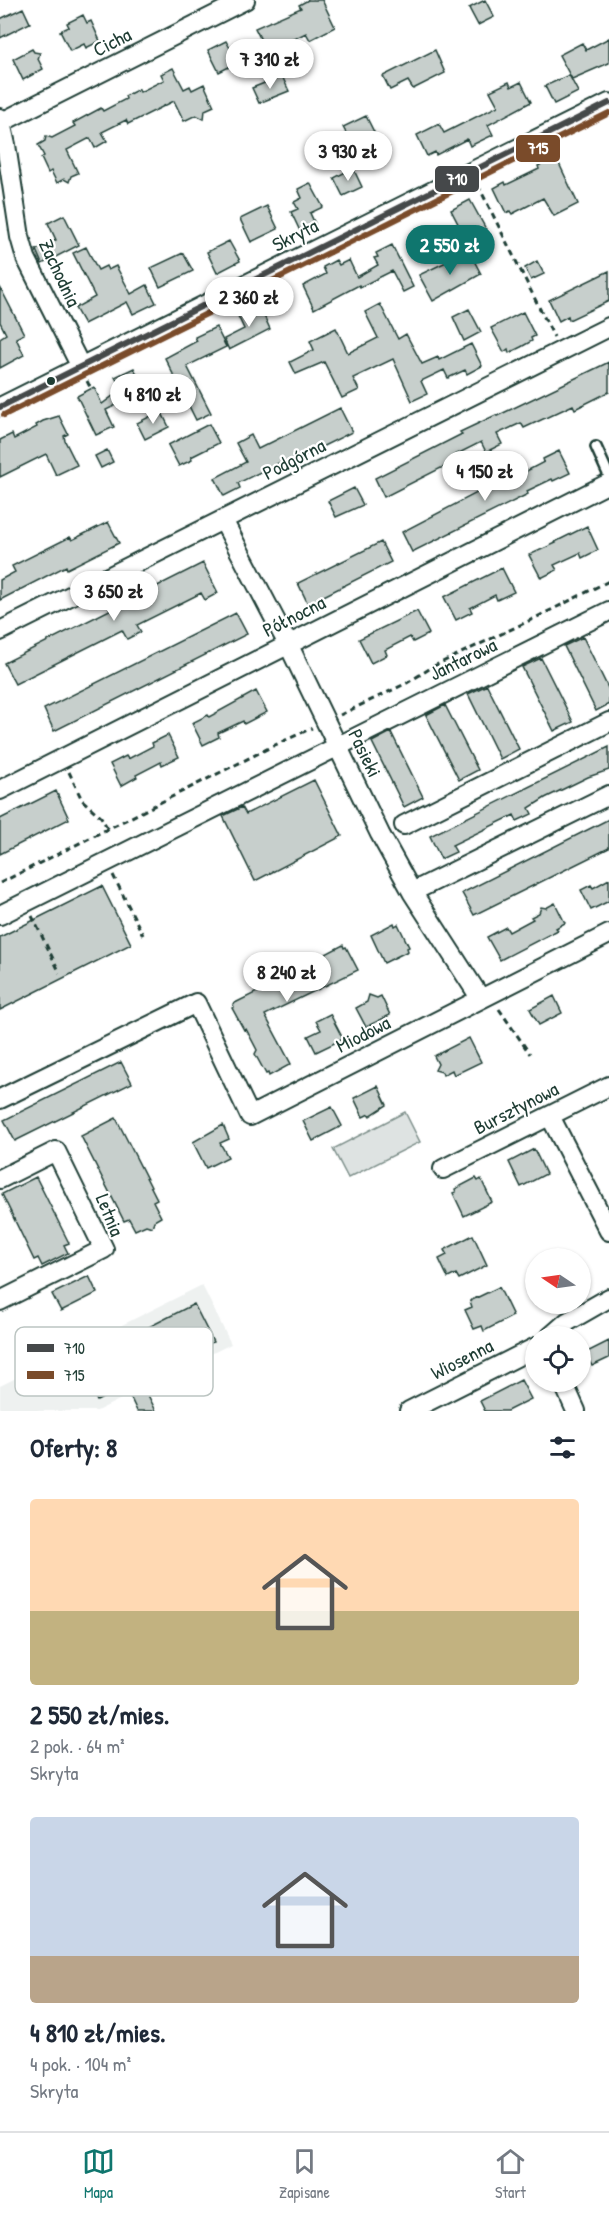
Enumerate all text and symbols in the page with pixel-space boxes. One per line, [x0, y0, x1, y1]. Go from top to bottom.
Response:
street label: Cicha [88, 21, 136, 63]
pin: 7 310 zł [208, 39, 332, 90]
text: 7 310 zł [240, 45, 300, 72]
pin: 3 930 zł [286, 131, 410, 182]
line badge: 715 [515, 134, 561, 163]
text: 3 930 zł [318, 137, 378, 164]
text: 715 [527, 137, 548, 159]
line badge: 710 [434, 165, 480, 193]
text: 710 [446, 168, 467, 190]
street label: Skryta [267, 211, 323, 258]
pin: 2 550 zł [388, 225, 512, 276]
text: 2 550 zł [420, 231, 480, 258]
street label: Zachodnia [33, 235, 88, 311]
pin: 2 360 zł [187, 277, 311, 328]
text: 2 360 zł [219, 283, 279, 310]
pin: 4 810 zł [91, 374, 215, 425]
unlabelled marker [45, 375, 57, 387]
text: 4 810 zł [124, 380, 182, 407]
street label: Podgórna [258, 431, 330, 486]
pin: 4 150 zł [423, 451, 547, 502]
text: 4 150 zł [456, 457, 514, 484]
pin: 3 650 zł [52, 571, 176, 622]
text: 3 650 zł [84, 577, 144, 604]
street label: Północna [258, 588, 330, 643]
street label: Jantarowa [425, 631, 501, 686]
street label: Pasieki [342, 724, 389, 781]
pin: 8 240 zł [225, 952, 349, 1003]
text: 8 240 zł [257, 958, 317, 985]
street label: Miodowa [331, 1008, 395, 1059]
street label: Bursztynowa [469, 1075, 563, 1140]
street label: Letnia [90, 1190, 131, 1240]
north arrow [525, 1248, 591, 1314]
map controls [525, 1248, 591, 1392]
button: locate [525, 1326, 591, 1392]
legend [15, 1327, 213, 1396]
street label: Wiosenna [426, 1331, 498, 1386]
text: 710 [64, 1337, 85, 1359]
text: 715 [64, 1364, 85, 1386]
text: Oferty: 8 [30, 1430, 117, 1465]
icon: filters [546, 1431, 579, 1464]
icon: home [251, 1538, 359, 1646]
text: 2 550 zł/mies. [30, 1697, 169, 1732]
text: 2 pok. · 64 m² [30, 1732, 125, 1759]
text: Skryta [30, 1759, 78, 1786]
icon: home [251, 1856, 359, 1964]
text: 4 810 zł/mies. [30, 2015, 166, 2050]
text: 4 pok. · 104 m² [30, 2050, 131, 2077]
text: Skryta [30, 2077, 78, 2104]
tab: Mapa [82, 2145, 115, 2203]
tab: Zapisane [279, 2145, 330, 2203]
tab: Start [494, 2145, 527, 2203]

